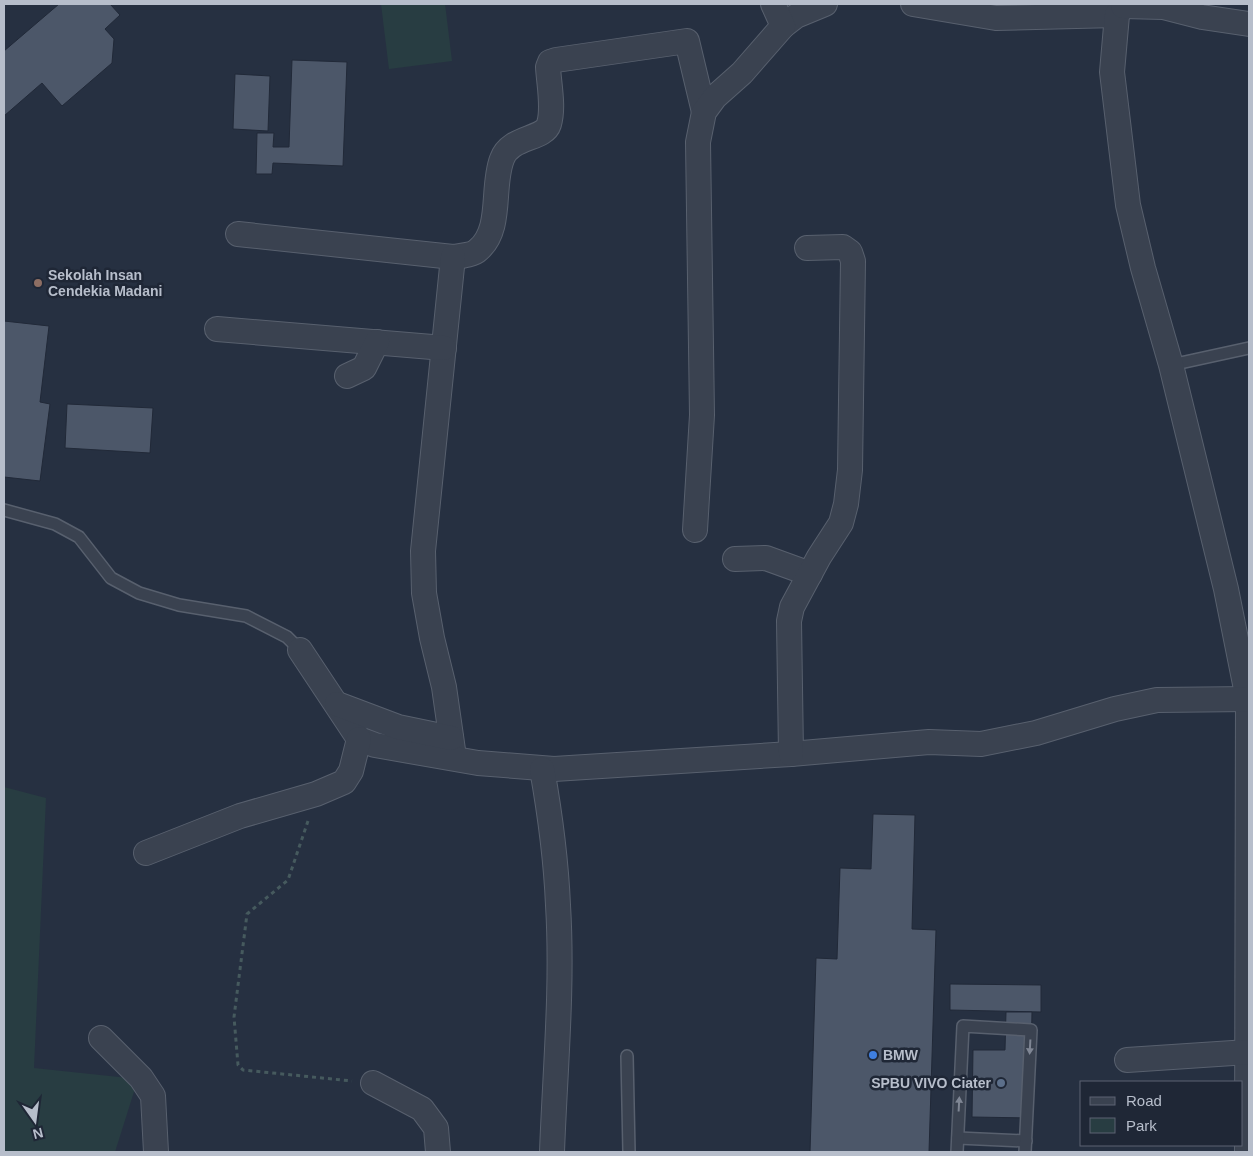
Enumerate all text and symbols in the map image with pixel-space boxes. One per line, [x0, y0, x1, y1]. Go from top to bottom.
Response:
place label: Sekolah Insan Cendekia Madani [48, 267, 162, 299]
marker: Sekolah Insan Cendekia Madani [32, 277, 44, 289]
one-way arrow [1026, 1039, 1034, 1055]
place label: BMW [883, 1047, 919, 1063]
marker: BMW [867, 1049, 879, 1061]
place label: SPBU VIVO Ciater [871, 1075, 992, 1091]
marker: SPBU VIVO Ciater [995, 1077, 1007, 1089]
legend [1080, 1081, 1243, 1146]
text: Road [1126, 1092, 1162, 1109]
one-way arrow [956, 1095, 964, 1111]
north arrow [10, 1096, 60, 1146]
text: Park [1126, 1117, 1157, 1134]
text: N [31, 1125, 45, 1143]

